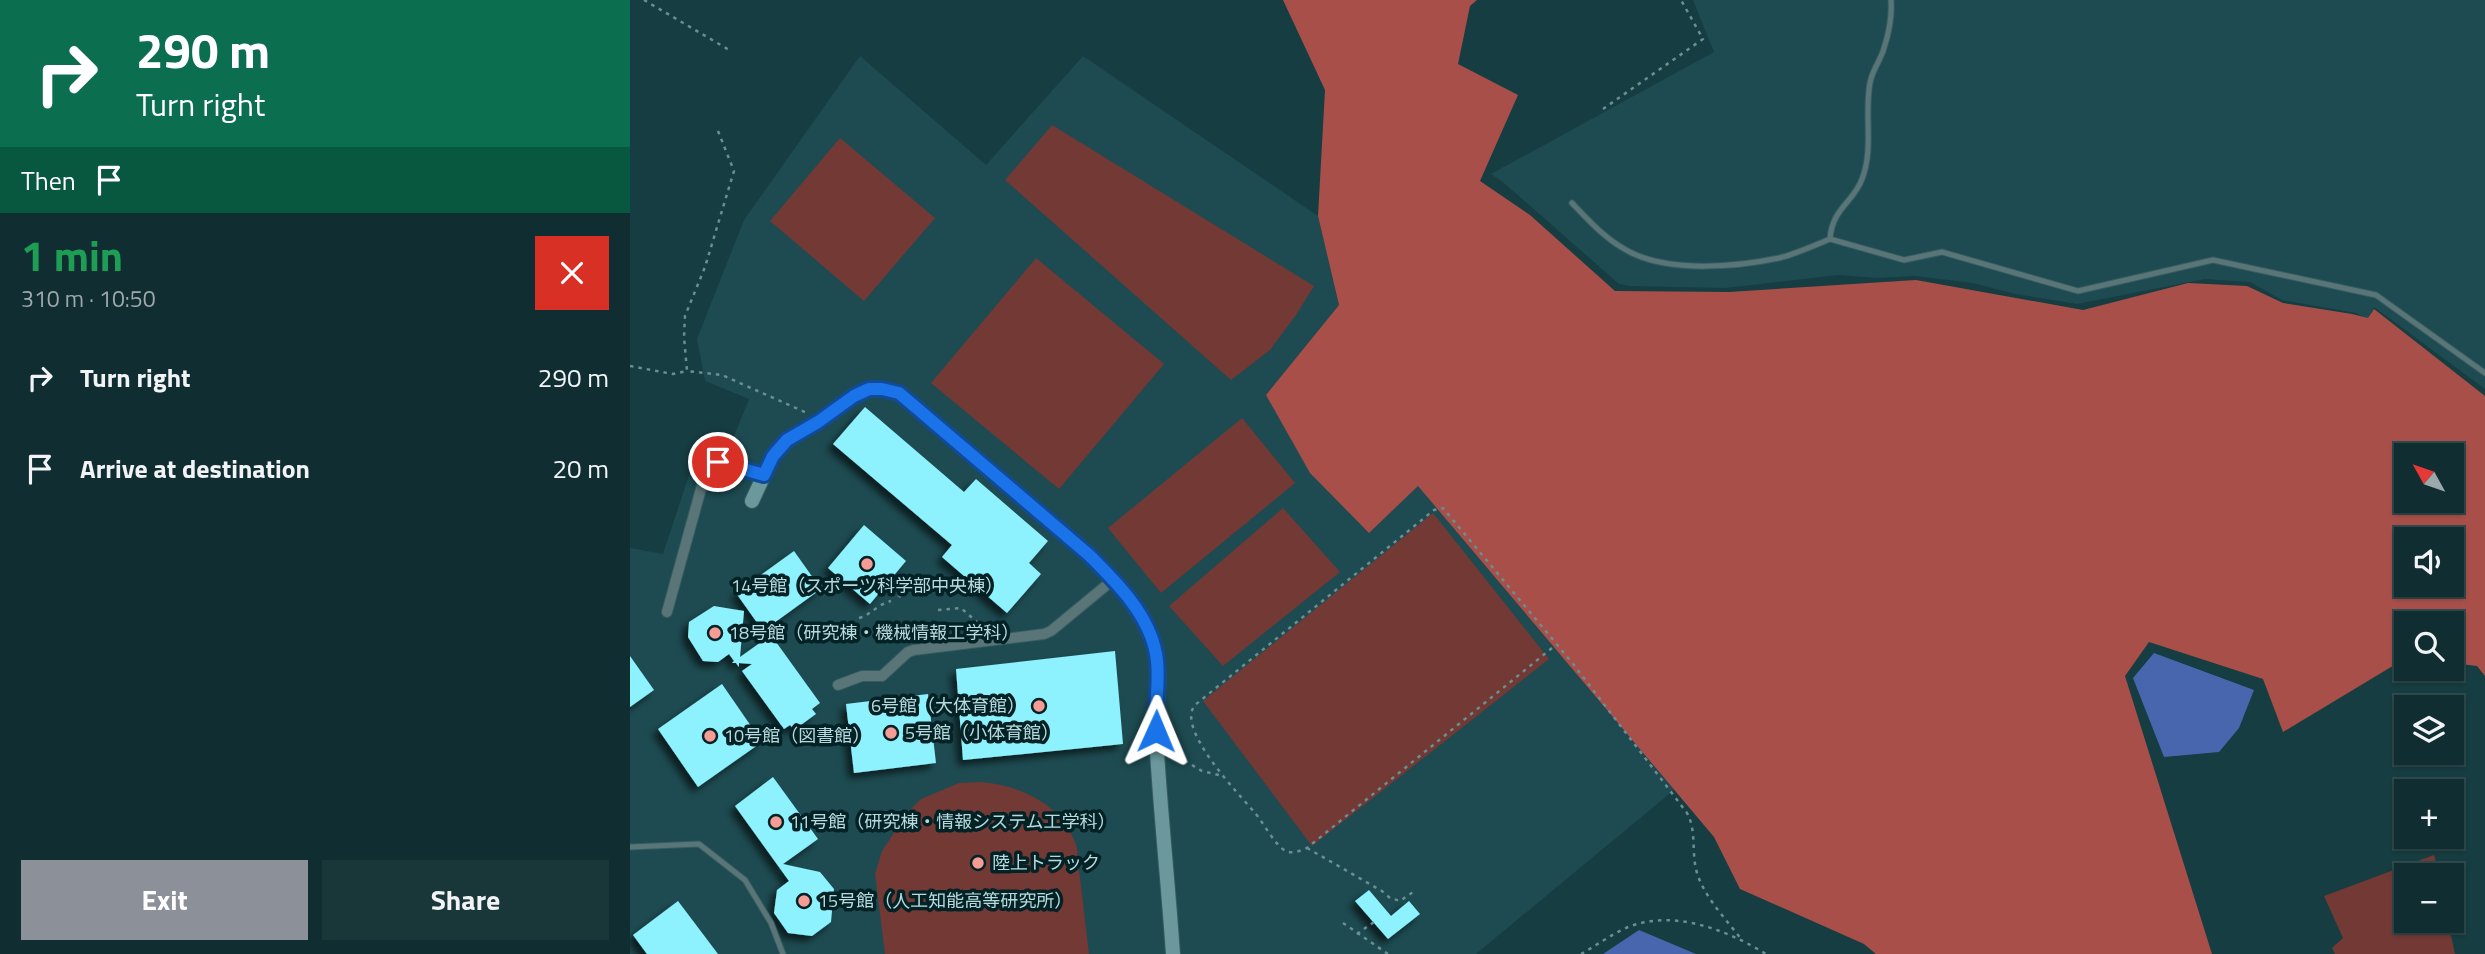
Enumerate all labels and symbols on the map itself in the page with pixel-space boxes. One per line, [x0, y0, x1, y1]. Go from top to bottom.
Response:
pin [688, 432, 748, 492]
north arrow [2394, 443, 2464, 513]
marker: 14号館（スポーツ科学部中央棟） [859, 556, 875, 572]
place label: 14号館（スポーツ科学部中央棟） [731, 572, 1003, 599]
place label: 18号館（研究棟・機械情報工学科） [729, 619, 1019, 646]
marker: 18号館（研究棟・機械情報工学科） [707, 625, 723, 641]
place label: 6号館（大体育館） [871, 692, 1025, 719]
position arrow [1119, 694, 1193, 768]
marker: 6号館（大体育館） [1031, 698, 1047, 714]
place label: 5号館（小体育館） [905, 719, 1059, 746]
place label: 10号館（図書館） [724, 722, 870, 749]
marker: 5号館（小体育館） [883, 725, 899, 741]
marker: 10号館（図書館） [702, 728, 718, 744]
place label: 11号館（研究棟・情報システム工学科） [790, 808, 1116, 835]
marker: 11号館（研究棟・情報システム工学科） [768, 814, 784, 830]
place label: 陸上トラック [992, 849, 1100, 876]
marker: 陸上トラック [970, 855, 986, 871]
place label: 15号館（人工知能高等研究所） [818, 887, 1072, 914]
marker: 15号館（人工知能高等研究所） [796, 893, 812, 909]

